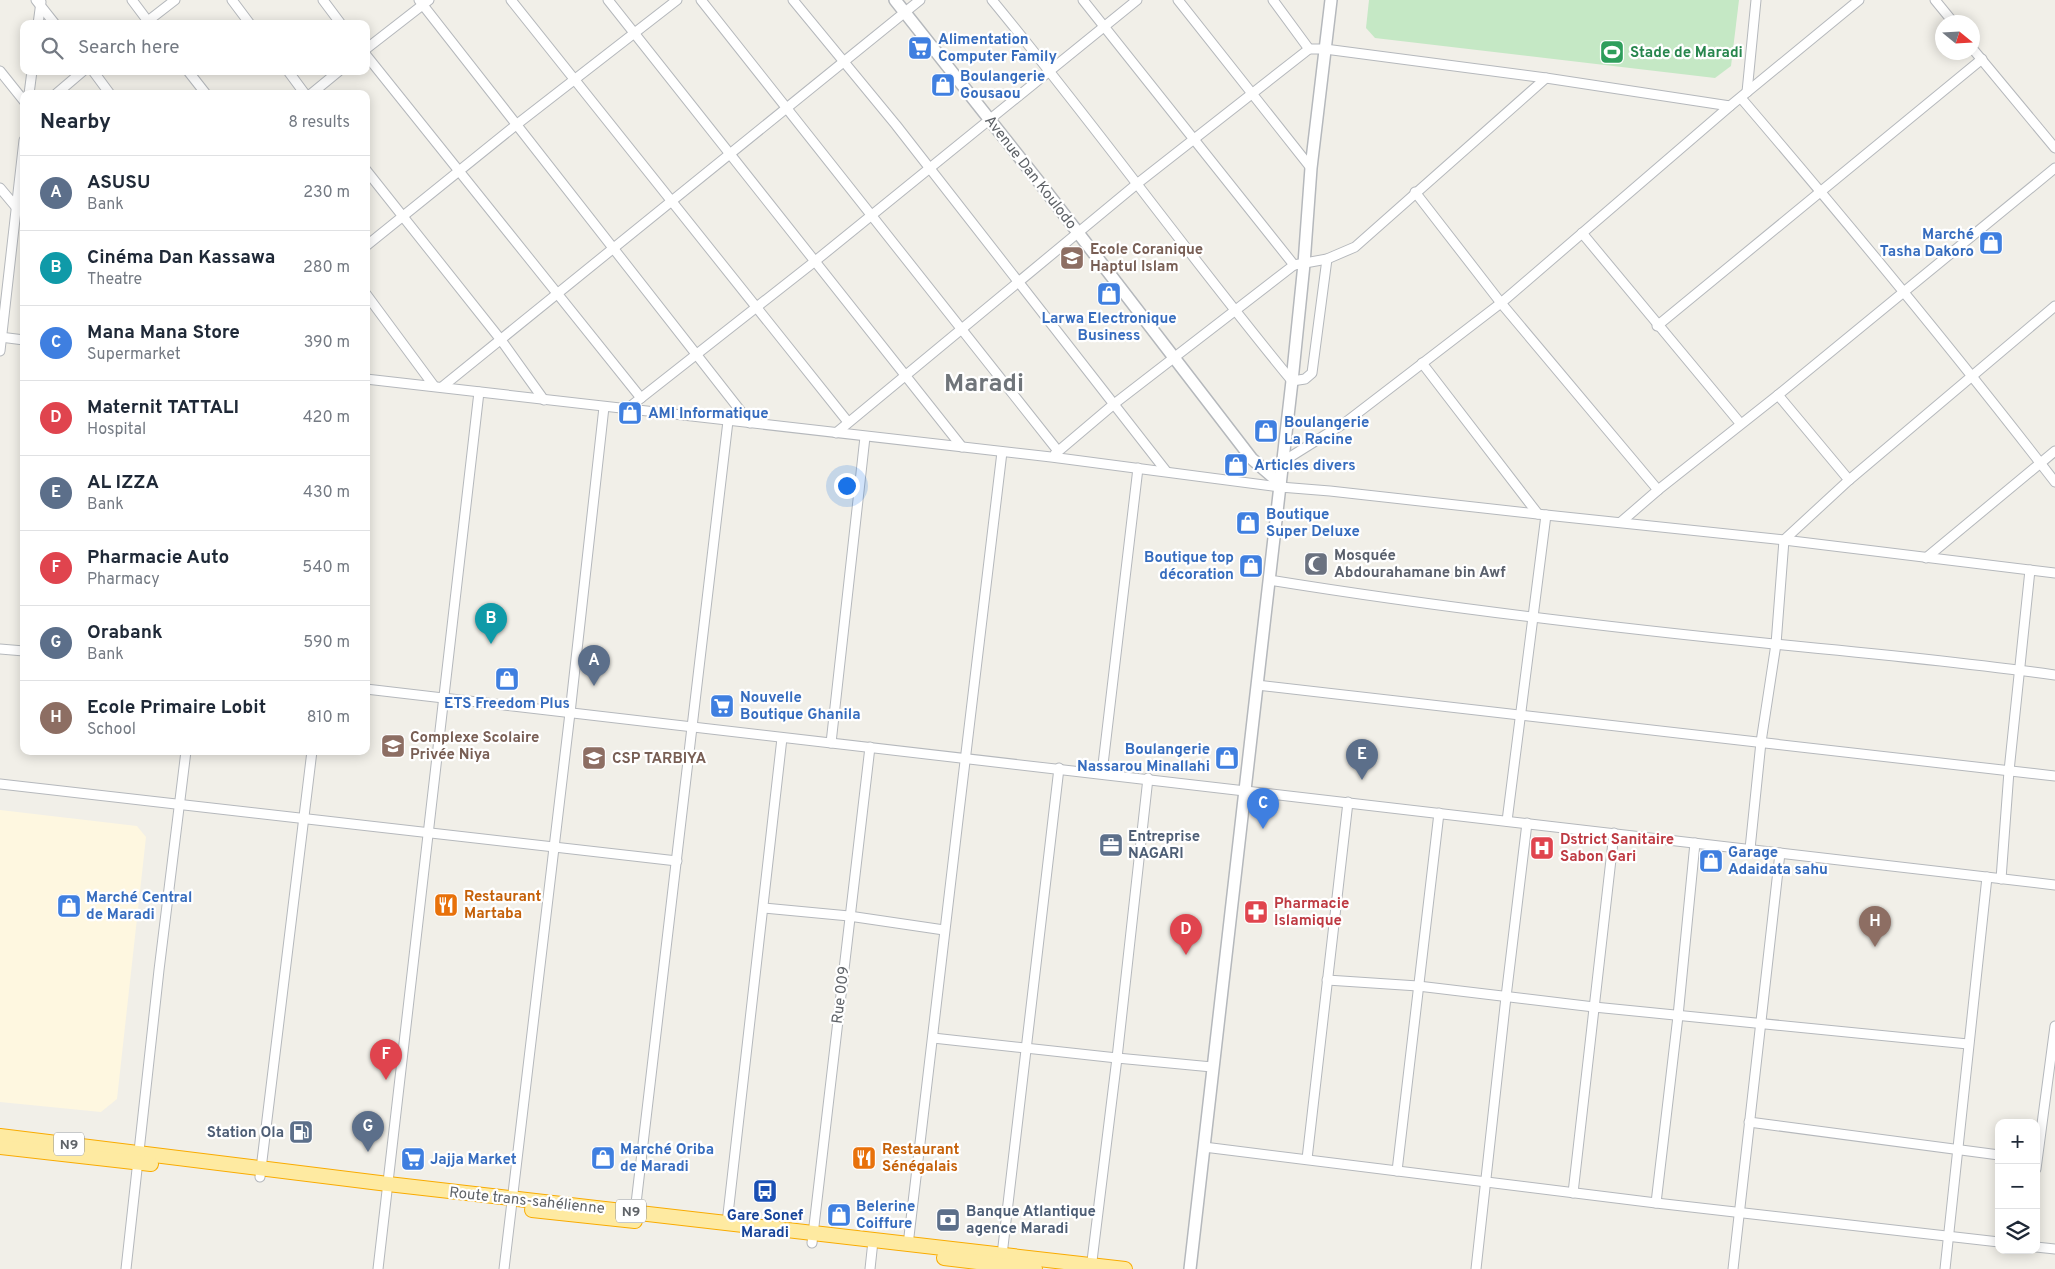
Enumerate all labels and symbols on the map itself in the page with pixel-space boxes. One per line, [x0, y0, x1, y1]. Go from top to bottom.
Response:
north arrow [1935, 15, 1980, 60]
place label: Alimentation Computer Family [938, 31, 1057, 67]
supermarket icon: Alimentation Computer Family [907, 35, 933, 61]
sports icon: Stade de Maradi [1599, 39, 1625, 65]
place label: Stade de Maradi [1630, 44, 1743, 63]
place label: Boulangerie Gousaou [960, 68, 1045, 104]
shop icon: Boulangerie Gousaou [930, 72, 956, 98]
street label: Avenue Dan Koulodo [979, 112, 1080, 234]
place label: Marché Tasha Dakoro [1880, 226, 1974, 262]
shop icon: Marché Tasha Dakoro [1978, 230, 2004, 256]
place label: Ecole Coranique Haptul Islam [1090, 241, 1203, 277]
school or university icon: Ecole Coranique Haptul Islam [1059, 245, 1085, 271]
shop icon: Larwa Electronique Business [1096, 281, 1122, 307]
place label: Larwa Electronique Business [1041, 310, 1177, 346]
district label: Maradi [944, 369, 1024, 401]
shop icon: AMI Informatique [617, 400, 643, 426]
place label: AMI Informatique [648, 405, 769, 424]
place label: Boulangerie La Racine [1284, 414, 1369, 450]
shop icon: Boulangerie La Racine [1253, 418, 1279, 444]
shop icon: Articles divers [1223, 452, 1249, 478]
place label: Articles divers [1254, 457, 1356, 476]
your location [834, 473, 860, 499]
place label: Boutique Super Deluxe [1266, 506, 1360, 542]
shop icon: Boutique Super Deluxe [1235, 510, 1261, 536]
place label: Mosquée Abdourahamane bin Awf [1334, 547, 1506, 583]
place label: Boutique top décoration [1144, 549, 1234, 585]
mosque icon: Mosquée Abdourahamane bin Awf [1303, 551, 1329, 577]
shop icon: Boutique top décoration [1238, 553, 1264, 579]
pin: B [475, 603, 507, 644]
pin: A [578, 645, 610, 686]
shop icon: ETS Freedom Plus [494, 666, 520, 692]
place label: Nouvelle Boutique Ghanila [740, 689, 861, 725]
supermarket icon: Nouvelle Boutique Ghanila [709, 693, 735, 719]
place label: ETS Freedom Plus [444, 695, 570, 714]
place label: Complexe Scolaire Privée Niya [410, 729, 539, 765]
school or university icon: Complexe Scolaire Privée Niya [380, 733, 406, 759]
pin: E [1346, 739, 1378, 780]
place label: Boulangerie Nassarou Minallahi [1077, 741, 1210, 777]
school or university icon: CSP TARBIYA [581, 745, 607, 771]
shop icon: Boulangerie Nassarou Minallahi [1214, 745, 1240, 771]
place label: CSP TARBIYA [612, 750, 707, 769]
pin: C [1247, 788, 1279, 829]
place label: Entreprise NAGARI [1128, 828, 1200, 864]
place label: Dstrict Sanitaire Sabon Gari [1560, 831, 1674, 867]
office icon: Entreprise NAGARI [1098, 832, 1124, 858]
hospital icon: Dstrict Sanitaire Sabon Gari [1529, 835, 1555, 861]
place label: Garage Adaidata sahu [1728, 844, 1828, 880]
shop icon: Garage Adaidata sahu [1698, 848, 1724, 874]
place label: Restaurant Martaba [464, 888, 541, 924]
place label: Marché Central de Maradi [86, 889, 192, 925]
restaurant icon: Restaurant Martaba [433, 892, 459, 918]
shop icon: Marché Central de Maradi [56, 893, 82, 919]
place label: Pharmacie Islamique [1274, 895, 1349, 931]
pharmacy icon: Pharmacie Islamique [1243, 899, 1269, 925]
pin: H [1859, 906, 1891, 947]
pin: D [1170, 914, 1202, 955]
street label: Rue 009 [829, 965, 854, 1025]
pin: F [370, 1039, 402, 1080]
pin: G [352, 1111, 384, 1152]
fuel station icon: Station Ola [288, 1119, 314, 1145]
place label: Station Ola [207, 1124, 284, 1143]
road number: N9 [54, 1132, 84, 1156]
place label: Marché Oriba de Maradi [620, 1141, 714, 1177]
place label: Restaurant Sénégalais [882, 1141, 959, 1177]
shop icon: Marché Oriba de Maradi [590, 1145, 616, 1171]
restaurant icon: Restaurant Sénégalais [851, 1145, 877, 1171]
supermarket icon: Jajja Market [400, 1146, 426, 1172]
place label: Jajja Market [430, 1151, 517, 1170]
bus stop icon: Gare Sonef Maradi [752, 1178, 778, 1204]
street label: Route trans-sahélienne [448, 1184, 606, 1219]
place label: Belerine Coiffure [856, 1198, 915, 1234]
road number: N9 [616, 1200, 646, 1222]
shop icon: Belerine Coiffure [826, 1202, 852, 1228]
place label: Banque Atlantique agence Maradi [966, 1203, 1096, 1239]
place label: Gare Sonef Maradi [727, 1207, 804, 1243]
bank icon: Banque Atlantique agence Maradi [935, 1207, 961, 1233]

